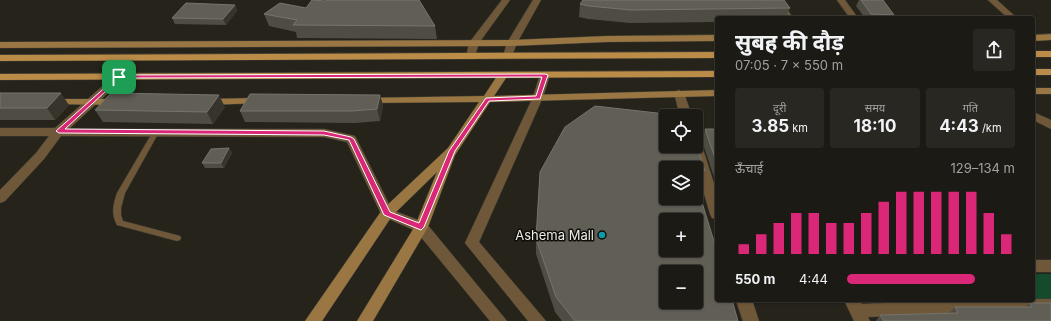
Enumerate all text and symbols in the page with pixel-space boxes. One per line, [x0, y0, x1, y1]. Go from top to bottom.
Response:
text: सुबह की दौड़ [735, 29, 844, 55]
button: share [973, 29, 1015, 71]
text: 07:05 · 7 × 550 m [735, 57, 843, 73]
pin [102, 60, 136, 94]
icon: arrive [108, 66, 130, 88]
text: दूरी [773, 101, 786, 115]
text: समय [865, 101, 885, 115]
text: गति [963, 101, 978, 115]
map controls [659, 109, 703, 309]
button: locate [659, 109, 703, 153]
text: 3.85 [751, 116, 789, 136]
text: 18:10 [854, 116, 896, 136]
text: 4:43 [939, 116, 979, 136]
text: km [789, 121, 808, 135]
text: /km [979, 121, 1002, 135]
text: ऊँचाई [735, 160, 763, 176]
text: 129–134 m [950, 160, 1015, 176]
button: layers [659, 161, 703, 205]
button: + [659, 213, 703, 257]
place label: Ashema Mall [515, 227, 594, 243]
marker: Ashema Mall [597, 230, 607, 240]
button: − [659, 265, 703, 309]
text: 550 m [735, 271, 775, 287]
text: 4:44 [799, 271, 828, 287]

